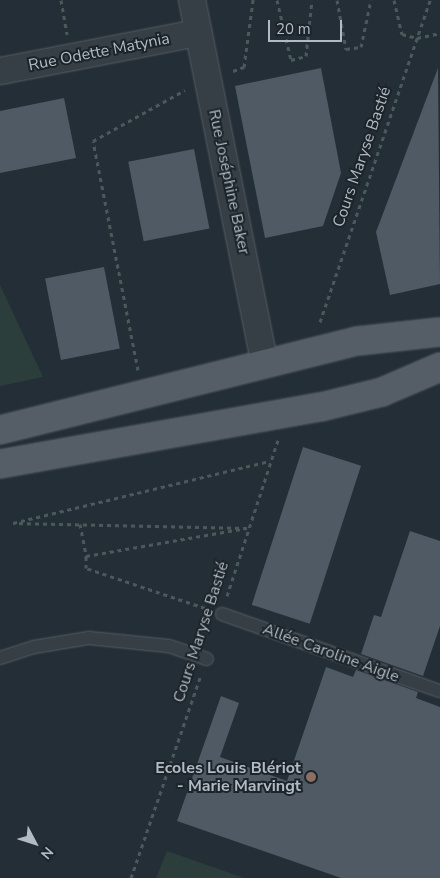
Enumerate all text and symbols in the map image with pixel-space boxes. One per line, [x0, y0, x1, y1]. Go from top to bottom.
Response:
scale bar [270, 10, 344, 42]
text: 20 m [276, 19, 311, 39]
street label: Rue Odette Matynia [27, 29, 171, 75]
street label: Cours Maryse Bastié [329, 84, 395, 230]
street label: Rue Joséphine Baker [204, 108, 254, 256]
street label: Cours Maryse Bastié [169, 559, 233, 705]
street label: Allée Caroline Aigle [260, 619, 402, 687]
place label: Ecoles Louis Blériot - Marie Marvingt [155, 758, 301, 796]
marker: Ecoles Louis Blériot - Marie Marvingt [305, 771, 317, 783]
north arrow [10, 818, 60, 868]
text: N [36, 843, 58, 863]

